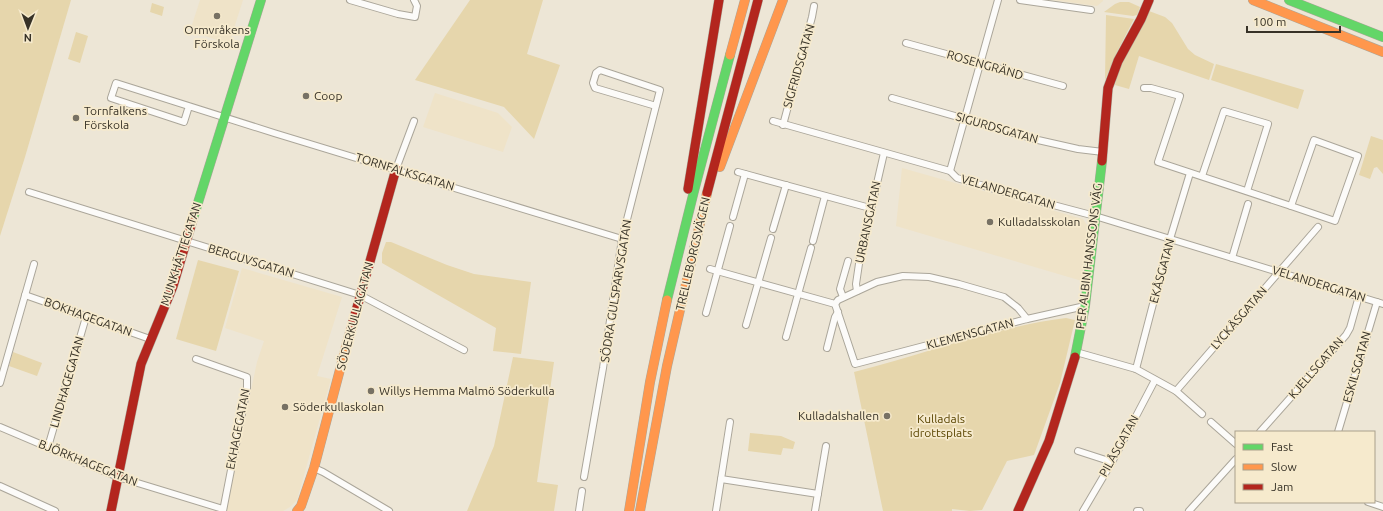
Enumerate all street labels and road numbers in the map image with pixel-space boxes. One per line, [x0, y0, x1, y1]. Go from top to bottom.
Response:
street label: SIGFRIDSGATAN [780, 23, 817, 109]
street label: ROSENGRÄND [945, 47, 1025, 82]
street label: SIGURDSGATAN [954, 110, 1040, 146]
street label: TORNFALKSGATAN [354, 150, 456, 193]
street label: VELANDERGATAN [960, 172, 1057, 211]
street label: URBANSGATAN [852, 180, 883, 264]
street label: PER ALBIN HANSSONS VÄG [1073, 182, 1104, 330]
street label: TRELLEBORGSVÄGEN [673, 196, 712, 312]
street label: MUNKHÄTTEGATAN [158, 201, 203, 307]
street label: SÖDRA GULSPARVSGATAN [598, 219, 633, 363]
street label: EKÅSGATAN [1147, 237, 1176, 305]
street label: BERGUVSGATAN [207, 241, 296, 280]
street label: SÖDERKULLAGATAN [334, 260, 375, 371]
street label: VELANDERGATAN [1271, 263, 1368, 304]
street label: LYCKÅSGATAN [1208, 284, 1269, 351]
street label: BOKHAGEGATAN [43, 295, 134, 338]
street label: KLEMENSGATAN [925, 316, 1015, 351]
street label: ESKILSGATAN [1340, 330, 1373, 404]
street label: LINDHAGEGATAN [47, 335, 86, 429]
street label: KJELLSGATAN [1286, 335, 1346, 401]
street label: EKHAGEGATAN [223, 387, 252, 470]
street label: PILÅSGATAN [1096, 413, 1141, 479]
street label: BJÖRKHAGEGATAN [37, 437, 140, 488]

